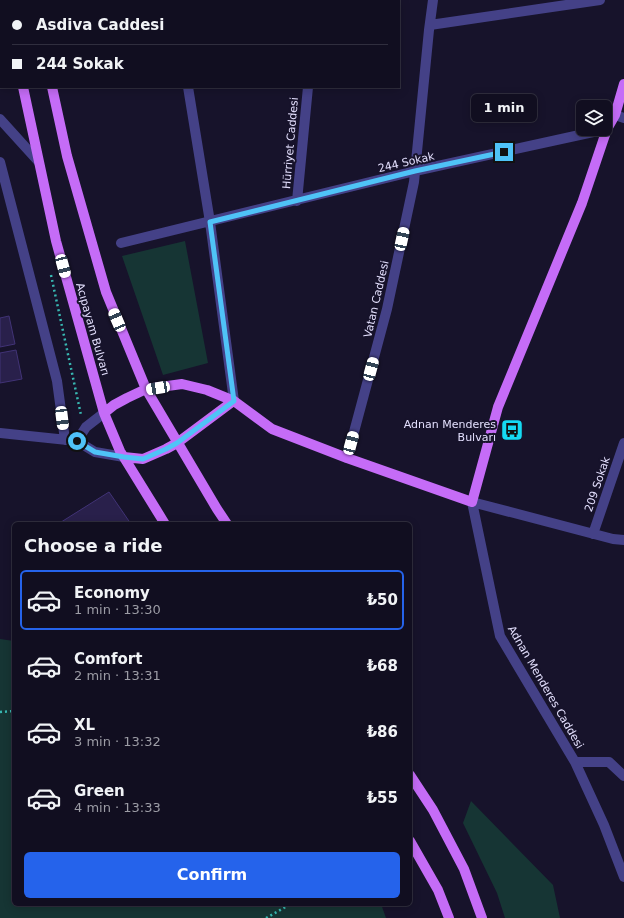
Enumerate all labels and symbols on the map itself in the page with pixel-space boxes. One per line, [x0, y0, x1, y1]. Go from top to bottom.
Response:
callout: 1 min [471, 94, 537, 122]
street label: Hürriyet Caddesi [280, 97, 301, 190]
route end [495, 143, 513, 161]
street label: 244 Sokak [377, 150, 436, 175]
car [394, 226, 410, 252]
car [54, 253, 72, 279]
street label: Vatan Caddesi [361, 259, 392, 339]
street label: Acıpayam Bulvarı [73, 281, 112, 377]
car [107, 307, 127, 333]
car [362, 356, 380, 382]
car [145, 380, 171, 396]
car [55, 405, 69, 431]
bus stop icon: Adnan Menderes Bulvarı [499, 417, 525, 443]
place label: Adnan Menderes Bulvarı [404, 418, 496, 444]
car [342, 430, 360, 456]
route start [68, 432, 86, 450]
street label: 209 Sokak [582, 454, 613, 513]
street label: Adnan Menderes Caddesi [505, 624, 586, 751]

